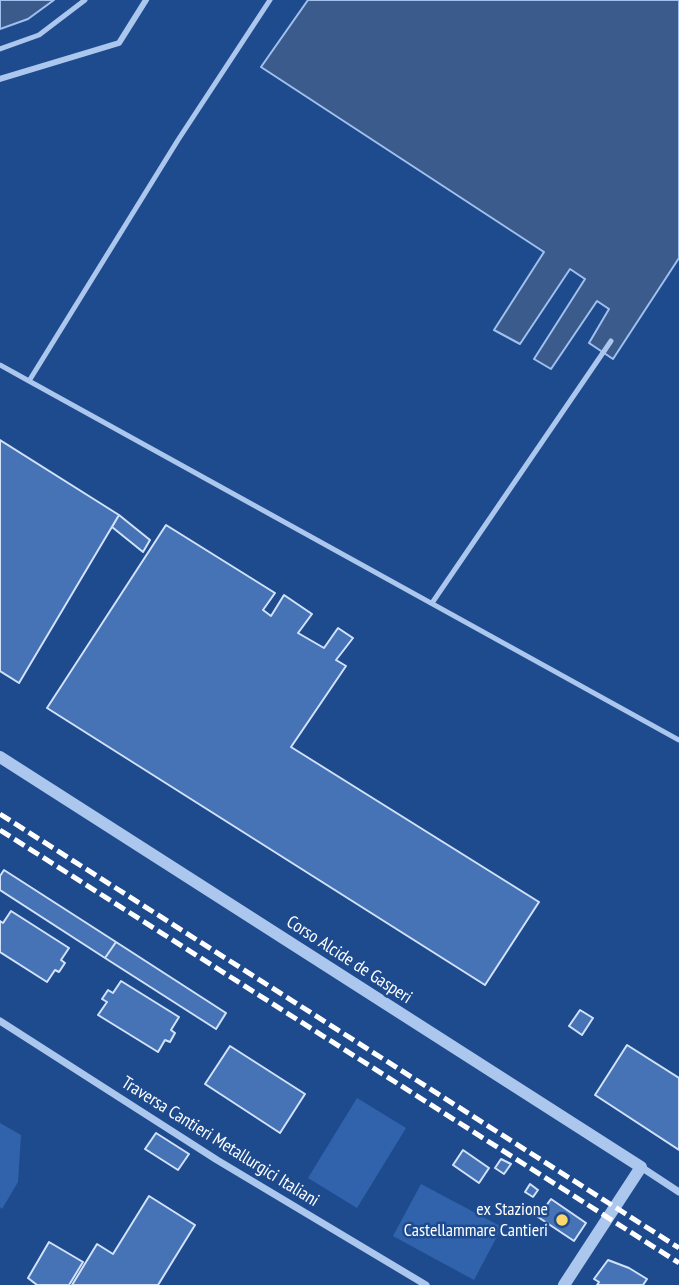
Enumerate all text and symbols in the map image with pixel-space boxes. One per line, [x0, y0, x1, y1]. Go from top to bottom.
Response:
street label: Corso Alcide de Gasperi [282, 911, 416, 1009]
street label: Traversa Cantieri Metallurgici Italiani [117, 1072, 323, 1212]
place label: ex Stazione Castellammare Cantieri [404, 1199, 548, 1242]
marker: ex Stazione Castellammare Cantieri [554, 1212, 570, 1228]

